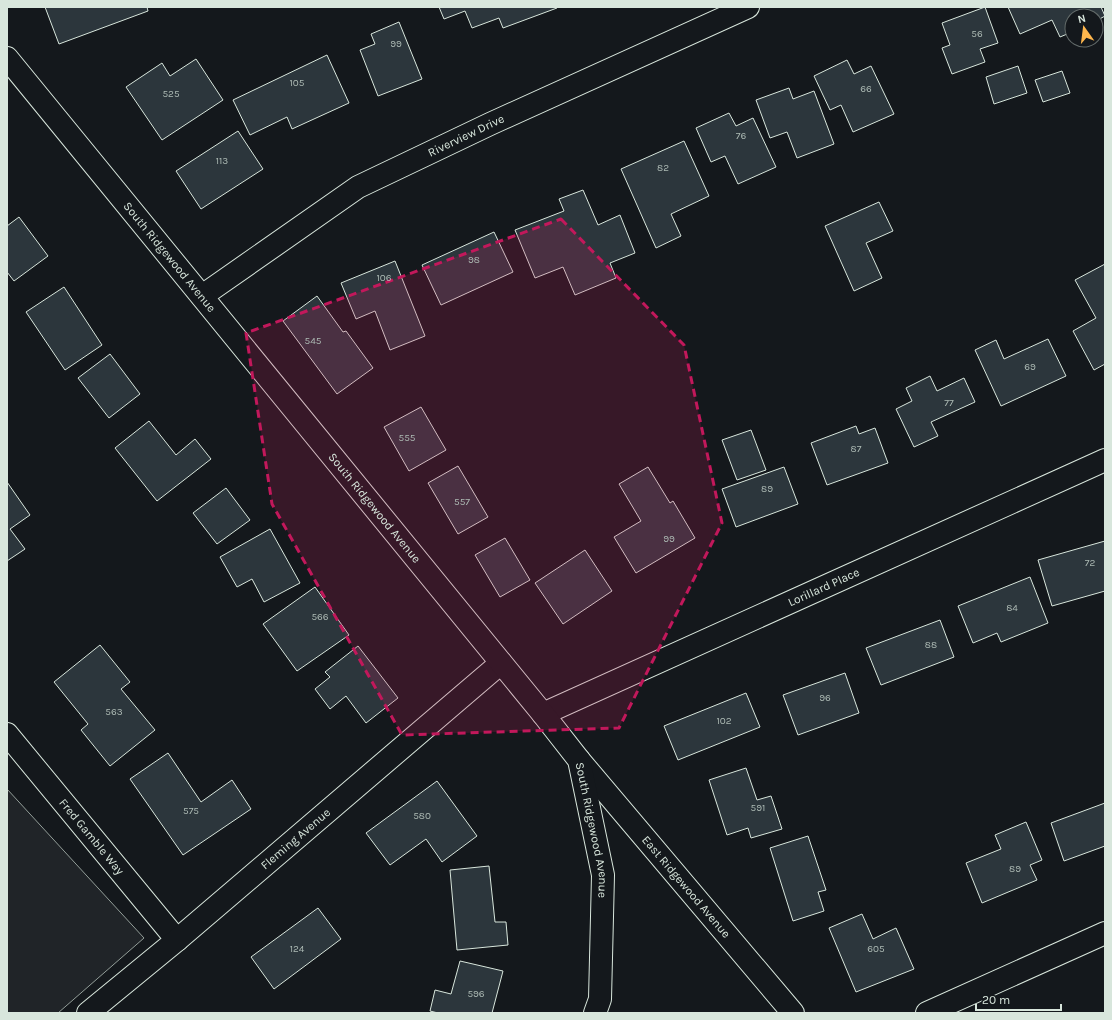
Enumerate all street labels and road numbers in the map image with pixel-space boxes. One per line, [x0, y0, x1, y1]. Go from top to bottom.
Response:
street label: Riverview Drive [426, 111, 506, 160]
street label: South Ridgewood Avenue [120, 199, 219, 315]
street label: South Ridgewood Avenue [325, 450, 424, 566]
street label: Lorillard Place [786, 565, 862, 609]
street label: South Ridgewood Avenue [573, 761, 610, 898]
street label: Fred Gamble Way [56, 796, 127, 878]
street label: Fleming Avenue [258, 805, 333, 872]
street label: East Ridgewood Avenue [639, 833, 733, 941]

